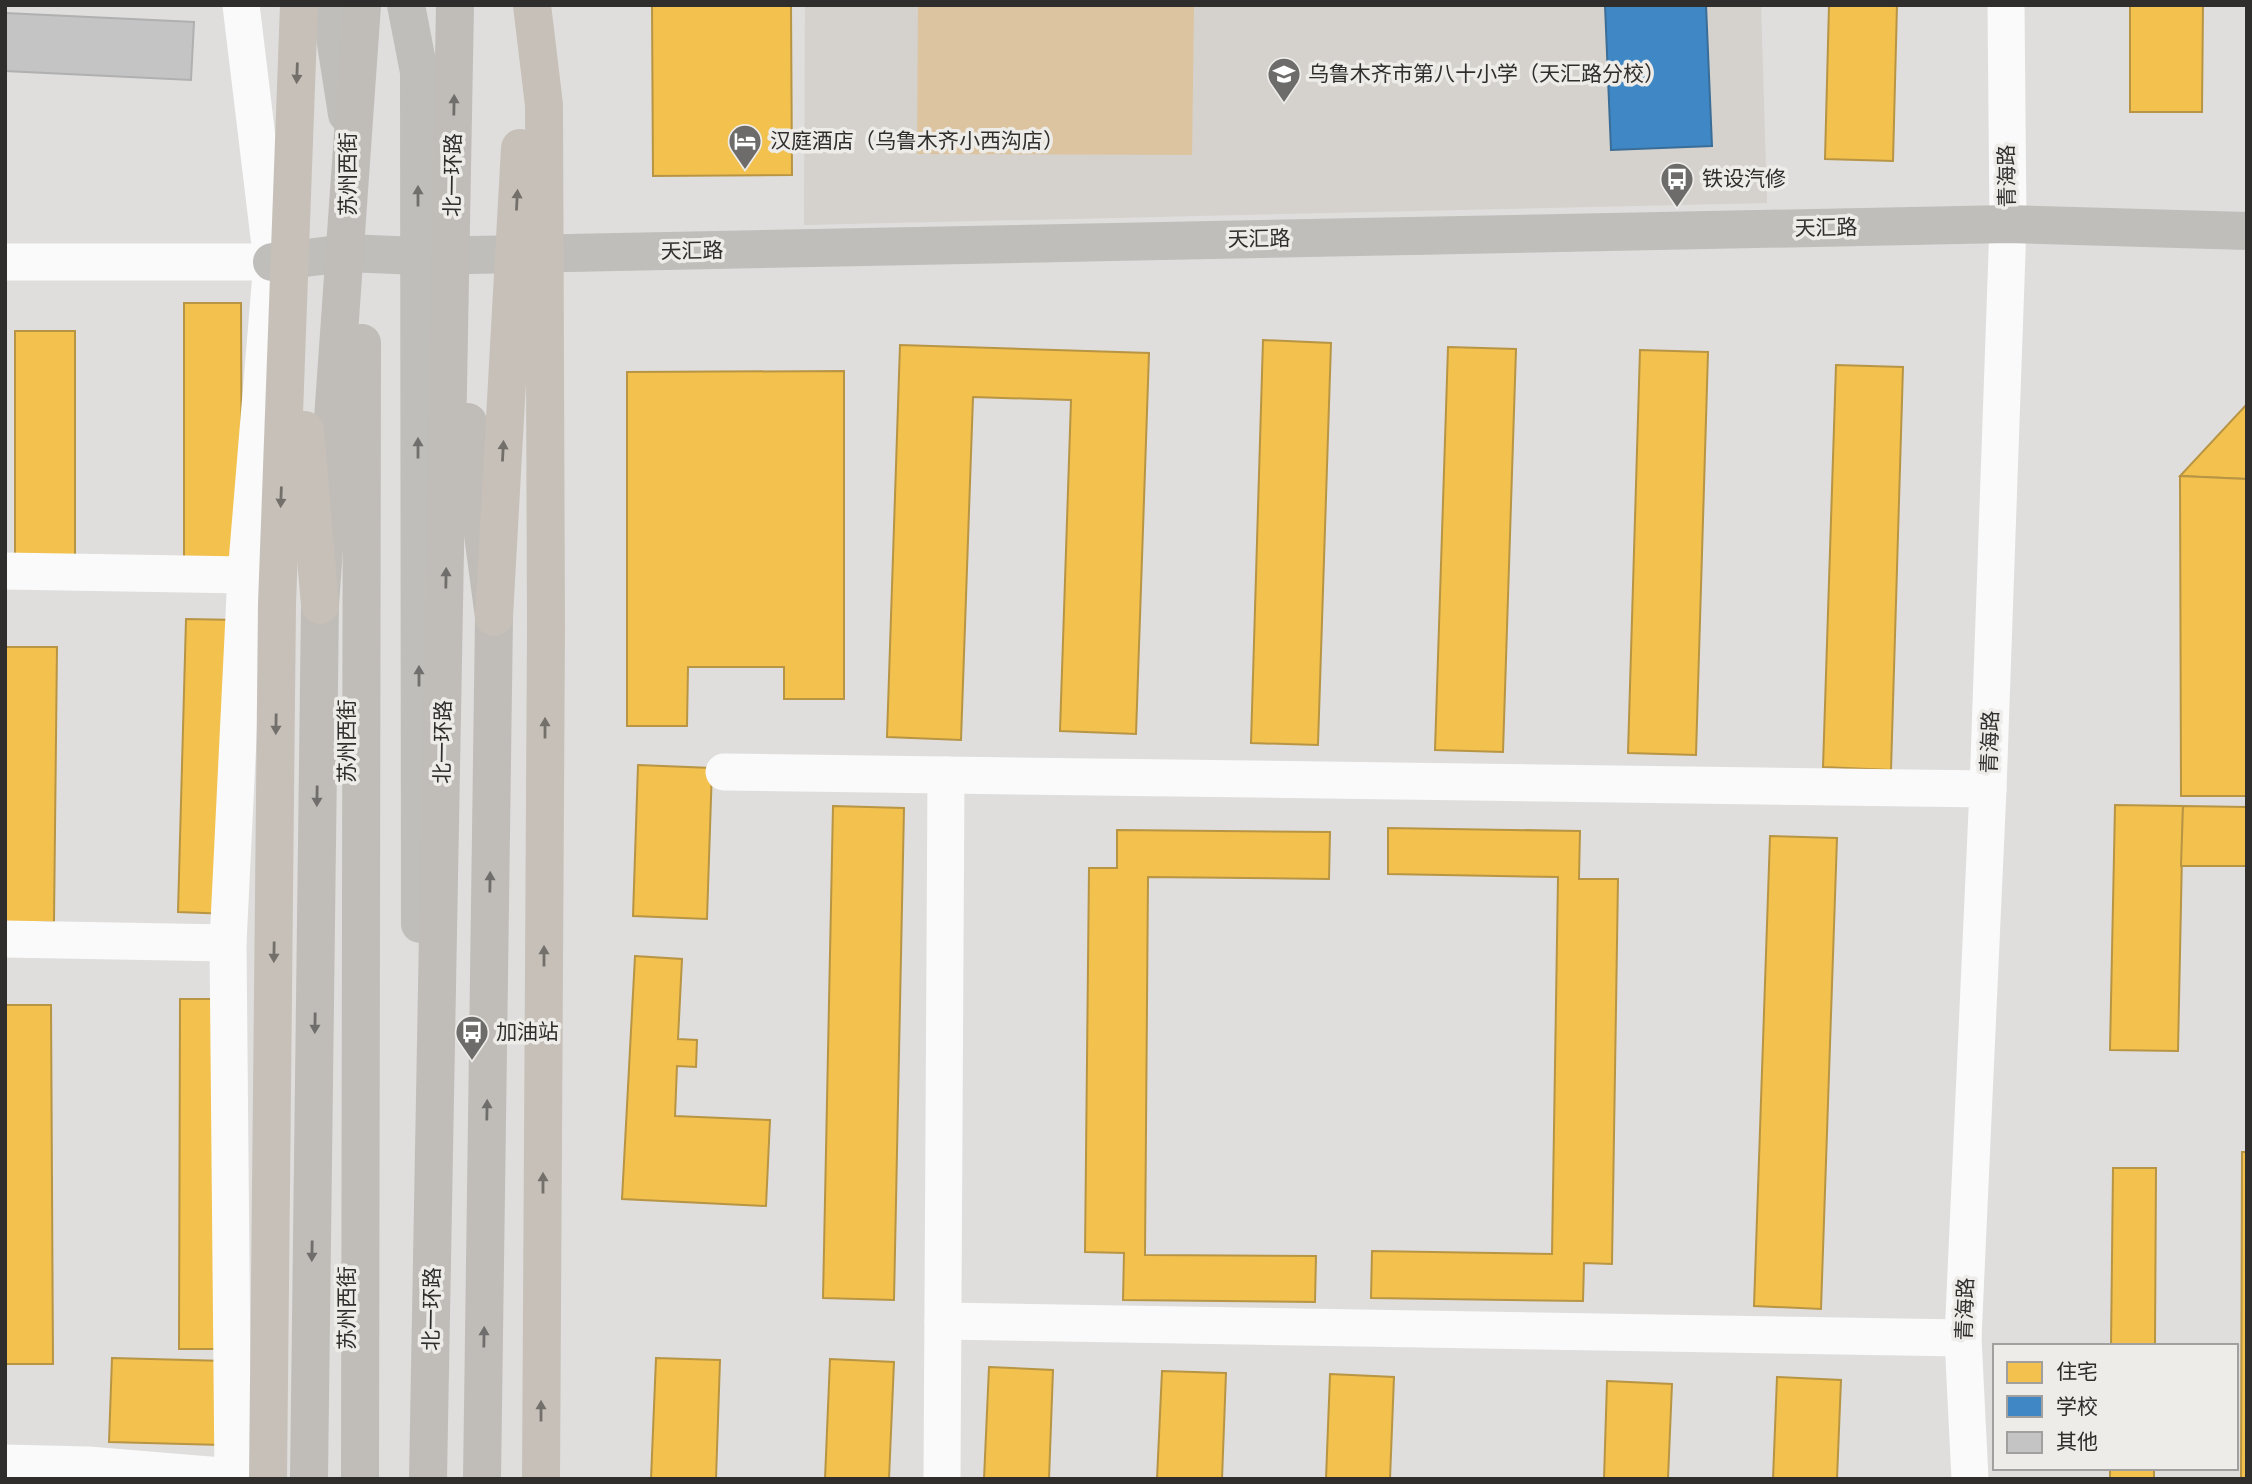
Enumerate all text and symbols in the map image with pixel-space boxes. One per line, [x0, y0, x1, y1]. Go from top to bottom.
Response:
school or university icon: 乌鲁木齐市第八十小学（天汇路分校） [1265, 55, 1303, 104]
place label: 乌鲁木齐市第八十小学（天汇路分校） [1308, 61, 1665, 86]
one-way arrow [291, 63, 302, 85]
one-way arrow [448, 94, 460, 116]
hotel icon: 汉庭酒店（乌鲁木齐小西沟店） [726, 122, 764, 171]
place label: 汉庭酒店（乌鲁木齐小西沟店） [770, 128, 1064, 153]
street label: 苏州西街 [335, 132, 360, 216]
street label: 北一环路 [439, 133, 466, 217]
street label: 青海路 [1993, 144, 2020, 208]
bus stop icon: 铁设汽修 [1658, 160, 1696, 209]
place label: 铁设汽修 [1702, 166, 1786, 191]
one-way arrow [412, 185, 424, 207]
one-way arrow [512, 189, 523, 211]
street label: 天汇路 [1794, 214, 1858, 241]
street label: 天汇路 [1227, 225, 1291, 252]
street label: 天汇路 [660, 237, 724, 264]
one-way arrow [413, 437, 424, 459]
one-way arrow [498, 440, 509, 462]
one-way arrow [276, 486, 287, 508]
one-way arrow [440, 566, 452, 588]
one-way arrow [413, 664, 425, 686]
street label: 苏州西街 [334, 699, 359, 783]
street label: 北一环路 [429, 700, 456, 784]
street label: 青海路 [1976, 710, 2003, 774]
one-way arrow [270, 713, 282, 735]
one-way arrow [539, 717, 551, 739]
one-way arrow [312, 785, 323, 807]
one-way arrow [484, 871, 496, 893]
one-way arrow [268, 941, 279, 963]
one-way arrow [538, 944, 550, 966]
one-way arrow [309, 1012, 321, 1034]
bus stop icon: 加油站 [453, 1013, 491, 1062]
place label: 加油站 [496, 1019, 559, 1044]
one-way arrow [481, 1098, 493, 1120]
one-way arrow [537, 1172, 548, 1194]
one-way arrow [306, 1240, 318, 1262]
street label: 苏州西街 [334, 1266, 359, 1350]
street label: 北一环路 [418, 1267, 445, 1351]
street label: 青海路 [1951, 1277, 1978, 1341]
one-way arrow [478, 1326, 489, 1348]
legend [1993, 1344, 2238, 1470]
text: 住宅 [2056, 1359, 2098, 1384]
text: 学校 [2056, 1394, 2098, 1419]
one-way arrow [535, 1399, 547, 1421]
text: 其他 [2056, 1429, 2098, 1454]

